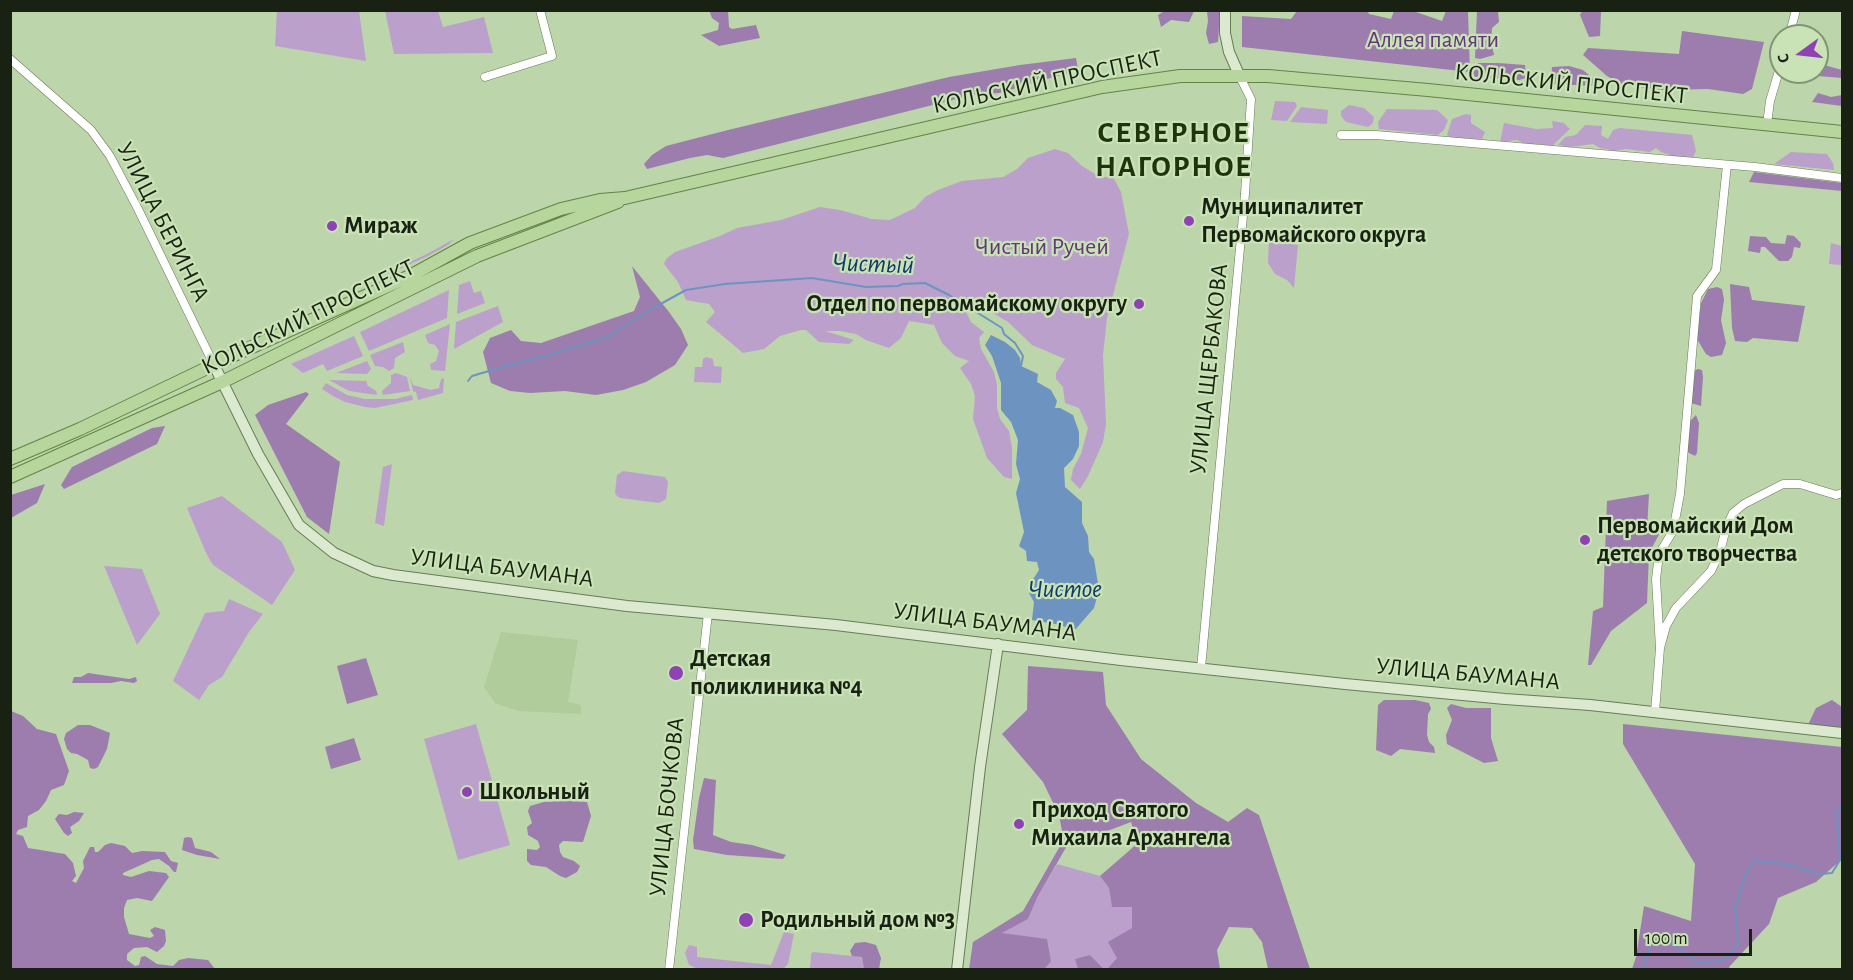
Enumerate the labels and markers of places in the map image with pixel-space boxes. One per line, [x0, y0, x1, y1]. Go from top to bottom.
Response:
place label: Муниципалитет Первомайского округа [1201, 193, 1426, 249]
place label: Мираж [344, 212, 418, 240]
marker: Муниципалитет Первомайского округа [1182, 214, 1196, 228]
marker: Мираж [325, 219, 339, 233]
place label: Отдел по первомайскому округу [806, 290, 1127, 318]
marker: Отдел по первомайскому округу [1132, 297, 1146, 311]
place label: Первомайский Дом детского творчества [1597, 512, 1797, 568]
marker: Первомайский Дом детского творчества [1578, 533, 1592, 547]
place label: Детская поликлиника №4 [690, 645, 863, 701]
marker: Детская поликлиника №4 [667, 664, 685, 682]
place label: Школьный [479, 778, 590, 806]
marker: Школьный [460, 785, 474, 799]
place label: Приход Святого Михаила Архангела [1031, 796, 1230, 852]
marker: Приход Святого Михаила Архангела [1012, 817, 1026, 831]
place label: Родильный дом №3 [760, 906, 955, 934]
marker: Родильный дом №3 [737, 911, 755, 929]

